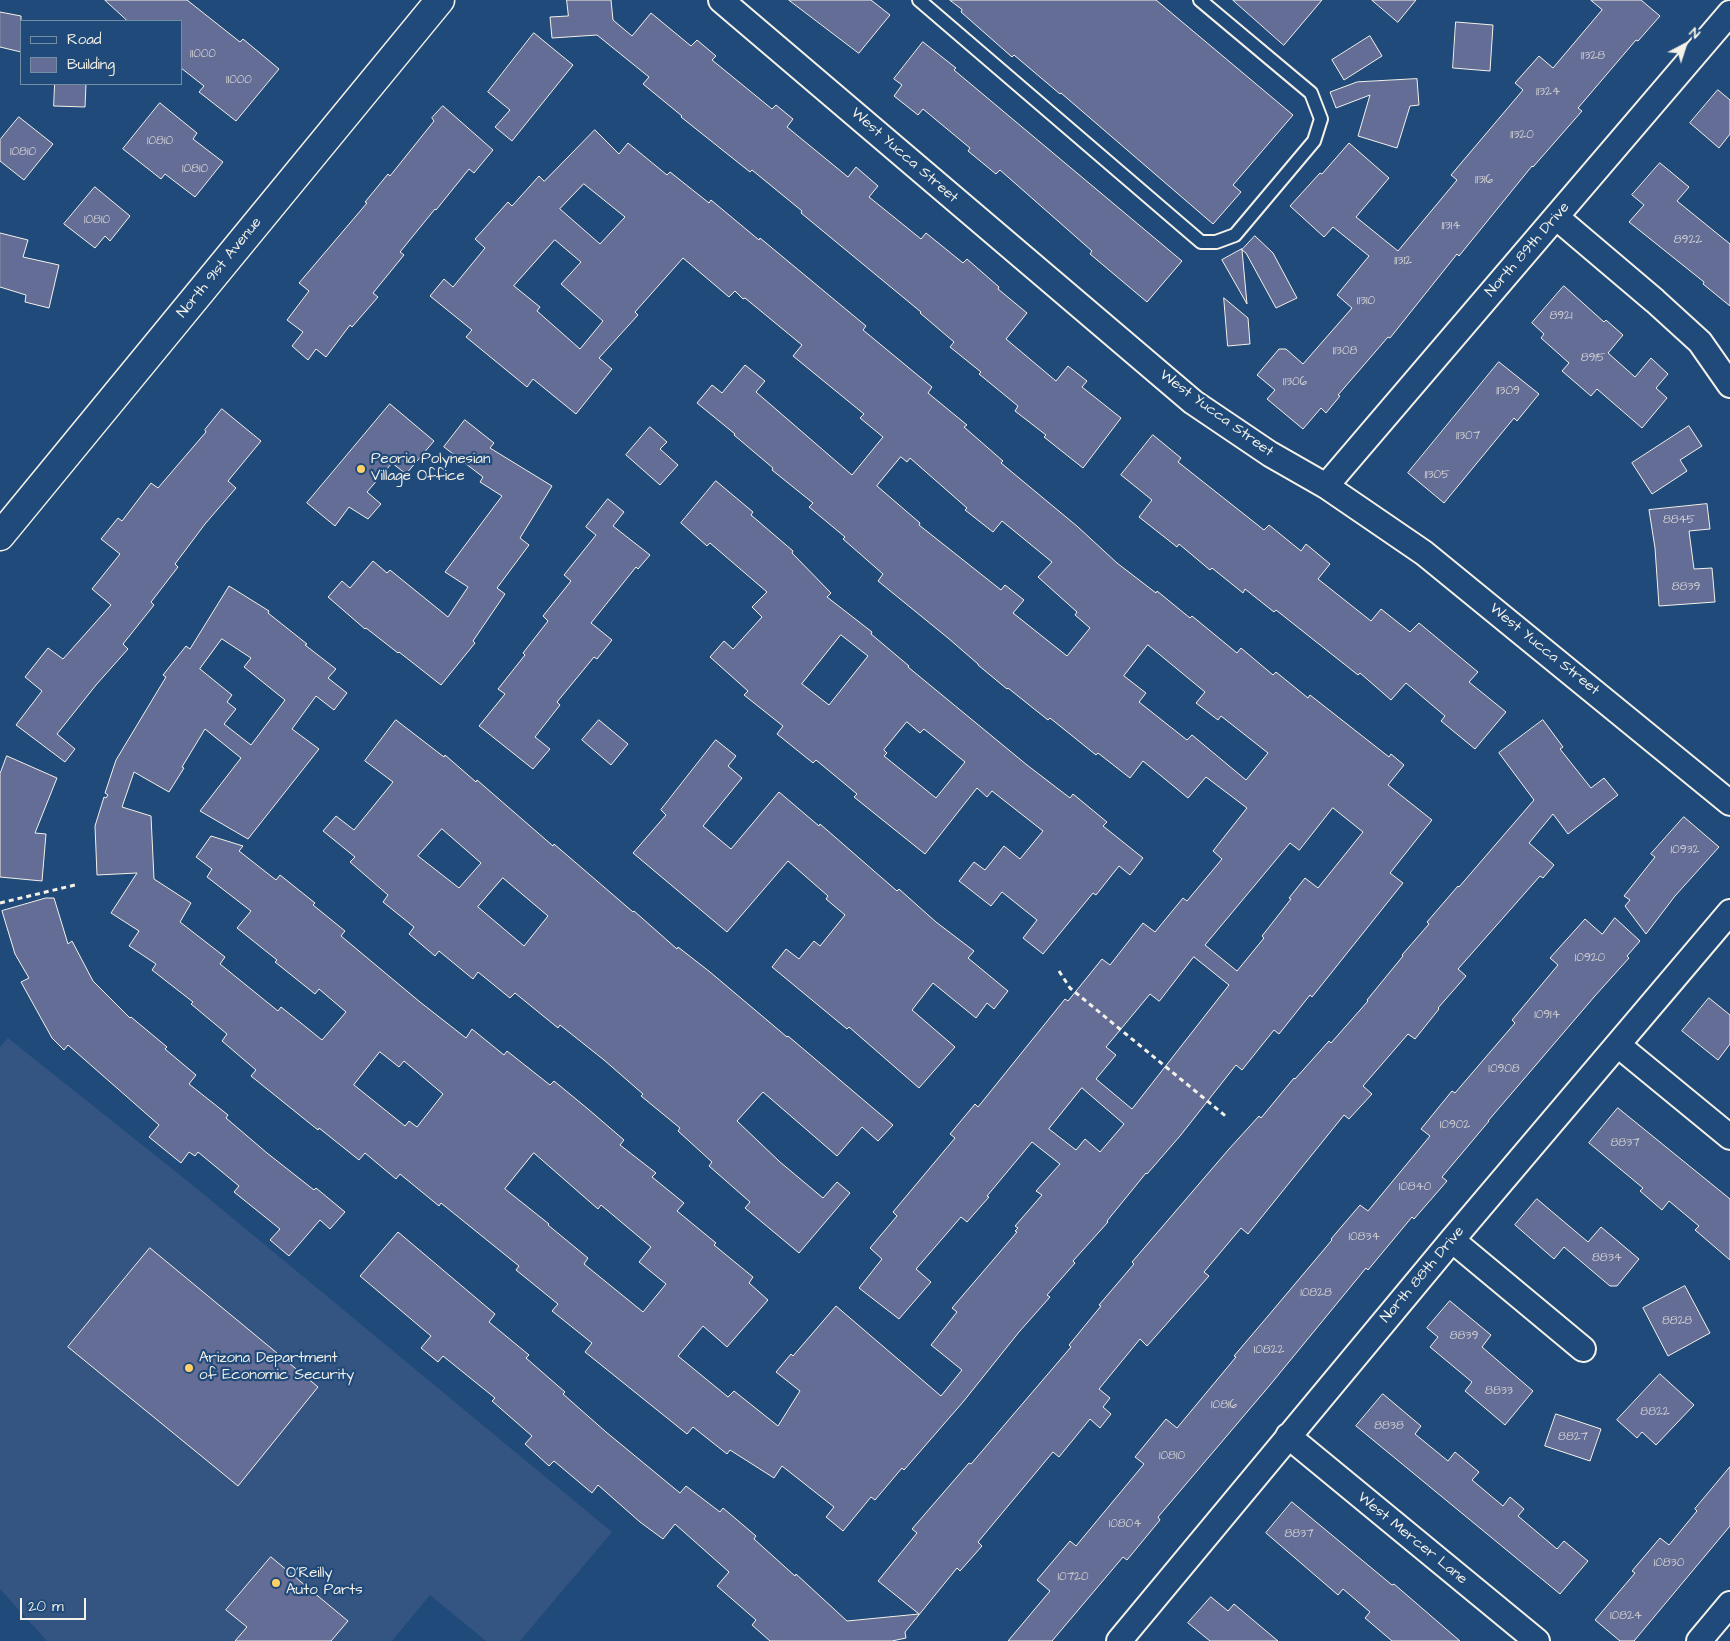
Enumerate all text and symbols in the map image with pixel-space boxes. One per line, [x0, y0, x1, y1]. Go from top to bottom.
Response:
legend [20, 20, 182, 85]
north arrow [1660, 20, 1710, 70]
text: N [1685, 23, 1704, 44]
text: Road [67, 29, 101, 50]
house number: 11000 [190, 47, 216, 61]
house number: 11328 [1581, 49, 1605, 63]
text: Building [67, 54, 115, 75]
house number: 11000 [226, 73, 252, 87]
house number: 11324 [1536, 85, 1560, 99]
street label: West Yucca Street [847, 104, 961, 208]
house number: 11320 [1510, 128, 1534, 142]
house number: 10810 [147, 134, 173, 148]
house number: 10810 [10, 145, 36, 159]
house number: 10810 [182, 162, 208, 176]
house number: 11316 [1475, 173, 1493, 187]
street label: North 89th Drive [1482, 199, 1574, 301]
house number: 10810 [84, 213, 110, 227]
street label: North 91st Avenue [174, 214, 266, 322]
house number: 11314 [1442, 219, 1460, 233]
house number: 8922 [1674, 233, 1702, 247]
house number: 11312 [1394, 254, 1412, 268]
house number: 11310 [1357, 294, 1375, 308]
house number: 8921 [1549, 309, 1573, 323]
house number: 11308 [1333, 344, 1357, 358]
house number: 8915 [1581, 351, 1605, 365]
street label: West Yucca Street [1156, 367, 1276, 461]
house number: 11306 [1283, 375, 1307, 389]
house number: 11309 [1496, 384, 1520, 398]
house number: 11307 [1456, 429, 1480, 443]
place label: Peoria Polynesian Village Office [371, 451, 490, 486]
marker: Peoria Polynesian Village Office [355, 463, 367, 475]
house number: 11305 [1424, 468, 1450, 482]
house number: 8845 [1663, 513, 1695, 527]
house number: 8839 [1672, 580, 1700, 594]
street label: West Yucca Street [1485, 600, 1603, 700]
house number: 10932 [1671, 843, 1699, 857]
house number: 10920 [1575, 951, 1605, 965]
house number: 10914 [1534, 1008, 1560, 1022]
house number: 10908 [1488, 1062, 1520, 1076]
house number: 10902 [1440, 1118, 1470, 1132]
house number: 8837 [1610, 1136, 1640, 1150]
house number: 10840 [1399, 1180, 1431, 1194]
street label: North 88th Drive [1377, 1223, 1469, 1327]
house number: 10834 [1348, 1230, 1380, 1244]
house number: 8834 [1592, 1251, 1622, 1265]
house number: 10828 [1300, 1286, 1332, 1300]
house number: 8828 [1662, 1314, 1692, 1328]
house number: 8839 [1450, 1329, 1478, 1343]
house number: 10822 [1254, 1343, 1284, 1357]
place label: Arizona Department of Economic Security [199, 1350, 354, 1385]
marker: Arizona Department of Economic Security [183, 1362, 195, 1374]
house number: 8833 [1485, 1384, 1513, 1398]
house number: 10816 [1211, 1398, 1237, 1412]
house number: 8822 [1640, 1405, 1670, 1419]
house number: 8838 [1374, 1419, 1404, 1433]
house number: 8827 [1558, 1430, 1588, 1444]
house number: 10810 [1159, 1449, 1185, 1463]
street label: West Mercer Lane [1353, 1489, 1471, 1589]
house number: 10804 [1109, 1517, 1141, 1531]
house number: 8837 [1284, 1527, 1314, 1541]
house number: 10830 [1654, 1556, 1684, 1570]
place label: O'Reilly Auto Parts [286, 1565, 363, 1600]
house number: 10720 [1058, 1570, 1088, 1584]
marker: O'Reilly Auto Parts [270, 1577, 282, 1589]
scale bar [22, 1588, 89, 1620]
text: 20 m [28, 1596, 64, 1617]
house number: 10824 [1610, 1609, 1642, 1623]

